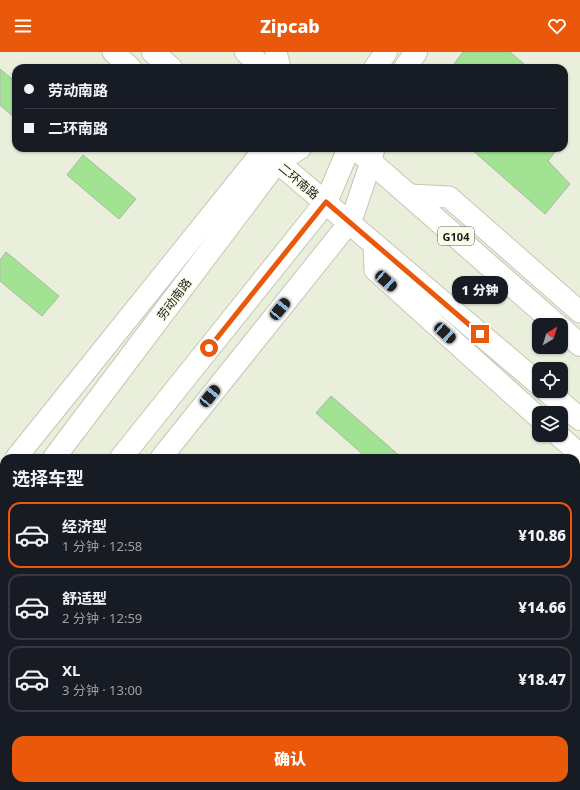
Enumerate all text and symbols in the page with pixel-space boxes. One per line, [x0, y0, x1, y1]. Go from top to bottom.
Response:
text: Zipcab [260, 14, 320, 38]
icon: menu [12, 15, 34, 37]
icon: heart [546, 15, 568, 37]
text: 劳动南路 [48, 80, 108, 100]
text: 二环南路 [48, 118, 108, 138]
street label: 二环南路 [275, 159, 323, 203]
road number: G104 [438, 227, 474, 245]
car [373, 269, 399, 293]
street label: 劳动南路 [153, 275, 195, 323]
callout: 1 分钟 [452, 276, 508, 304]
text: 1 分钟 [462, 281, 498, 299]
car [268, 296, 292, 322]
north arrow [532, 318, 568, 354]
map controls [532, 318, 568, 442]
car [432, 321, 458, 345]
route end [471, 325, 489, 343]
route start [200, 339, 218, 357]
button: locate [532, 362, 568, 398]
car [198, 383, 222, 409]
button: layers [532, 406, 568, 442]
text: 选择车型 [12, 466, 84, 490]
text: 经济型 [62, 516, 107, 536]
icon: car [14, 517, 50, 553]
text: ¥10.86 [518, 525, 566, 545]
text: 1 分钟 · 12:58 [62, 537, 142, 555]
text: 舒适型 [62, 588, 107, 608]
icon: car [14, 589, 50, 625]
text: ¥14.66 [518, 597, 566, 617]
text: 2 分钟 · 12:59 [62, 609, 142, 627]
text: XL [62, 660, 80, 680]
icon: car [14, 661, 50, 697]
text: ¥18.47 [518, 669, 566, 689]
text: 3 分钟 · 13:00 [62, 681, 142, 699]
button: 确认 [12, 736, 568, 782]

